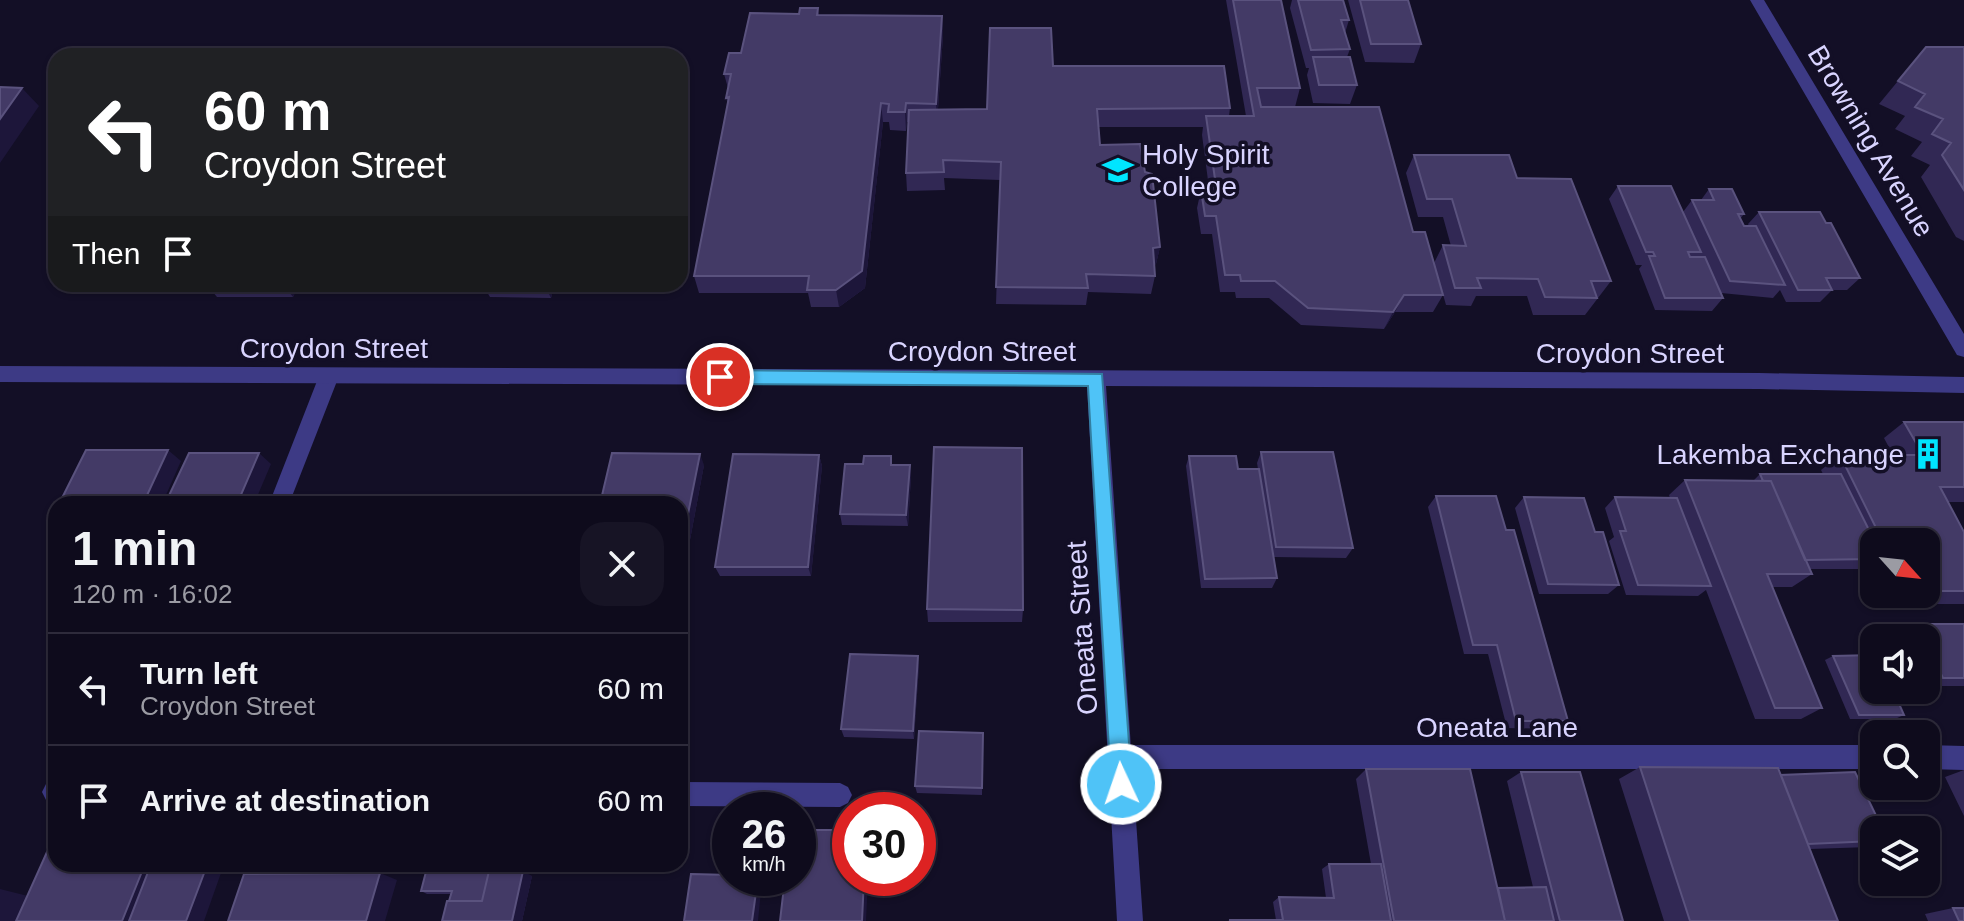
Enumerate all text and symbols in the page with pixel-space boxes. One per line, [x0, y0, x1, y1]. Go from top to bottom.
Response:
street label: Browning Avenue [1802, 40, 1940, 242]
text: 60 m [204, 79, 332, 142]
icon: left [72, 80, 176, 184]
place label: Holy Spirit College [1142, 139, 1270, 202]
text: Croydon Street [204, 145, 446, 186]
school or university icon: Holy Spirit College [1101, 153, 1135, 187]
icon: arrive [156, 232, 200, 276]
text: Then [72, 237, 140, 270]
street label: Croydon Street [240, 333, 428, 364]
street label: Croydon Street [888, 336, 1076, 367]
street label: Croydon Street [1536, 338, 1724, 369]
pin [686, 343, 754, 411]
icon: arrive [698, 355, 742, 399]
building icon: Lakemba Exchange [1911, 437, 1945, 471]
place label: Lakemba Exchange [1656, 439, 1904, 470]
text: 1 min [72, 522, 197, 575]
button: close [580, 522, 664, 606]
north arrow [1860, 528, 1940, 608]
map controls [1860, 528, 1940, 896]
street label: Oneata Street [1060, 540, 1104, 716]
text: 120 m · 16:02 [72, 579, 232, 609]
button: sound [1860, 624, 1940, 704]
text: Turn left [140, 657, 258, 690]
icon: left [72, 667, 116, 711]
text: 60 m [597, 672, 664, 705]
text: Croydon Street [140, 691, 315, 721]
street label: Oneata Lane [1416, 712, 1578, 743]
button: search [1860, 720, 1940, 800]
position arrow [1079, 742, 1163, 826]
icon: arrive [72, 779, 116, 823]
text: Arrive at destination [140, 784, 430, 817]
text: 60 m [597, 784, 664, 817]
speed limit sign: 30 [832, 792, 936, 896]
text: 26 [742, 812, 786, 856]
button: layers [1860, 816, 1940, 896]
text: km/h [742, 853, 786, 875]

